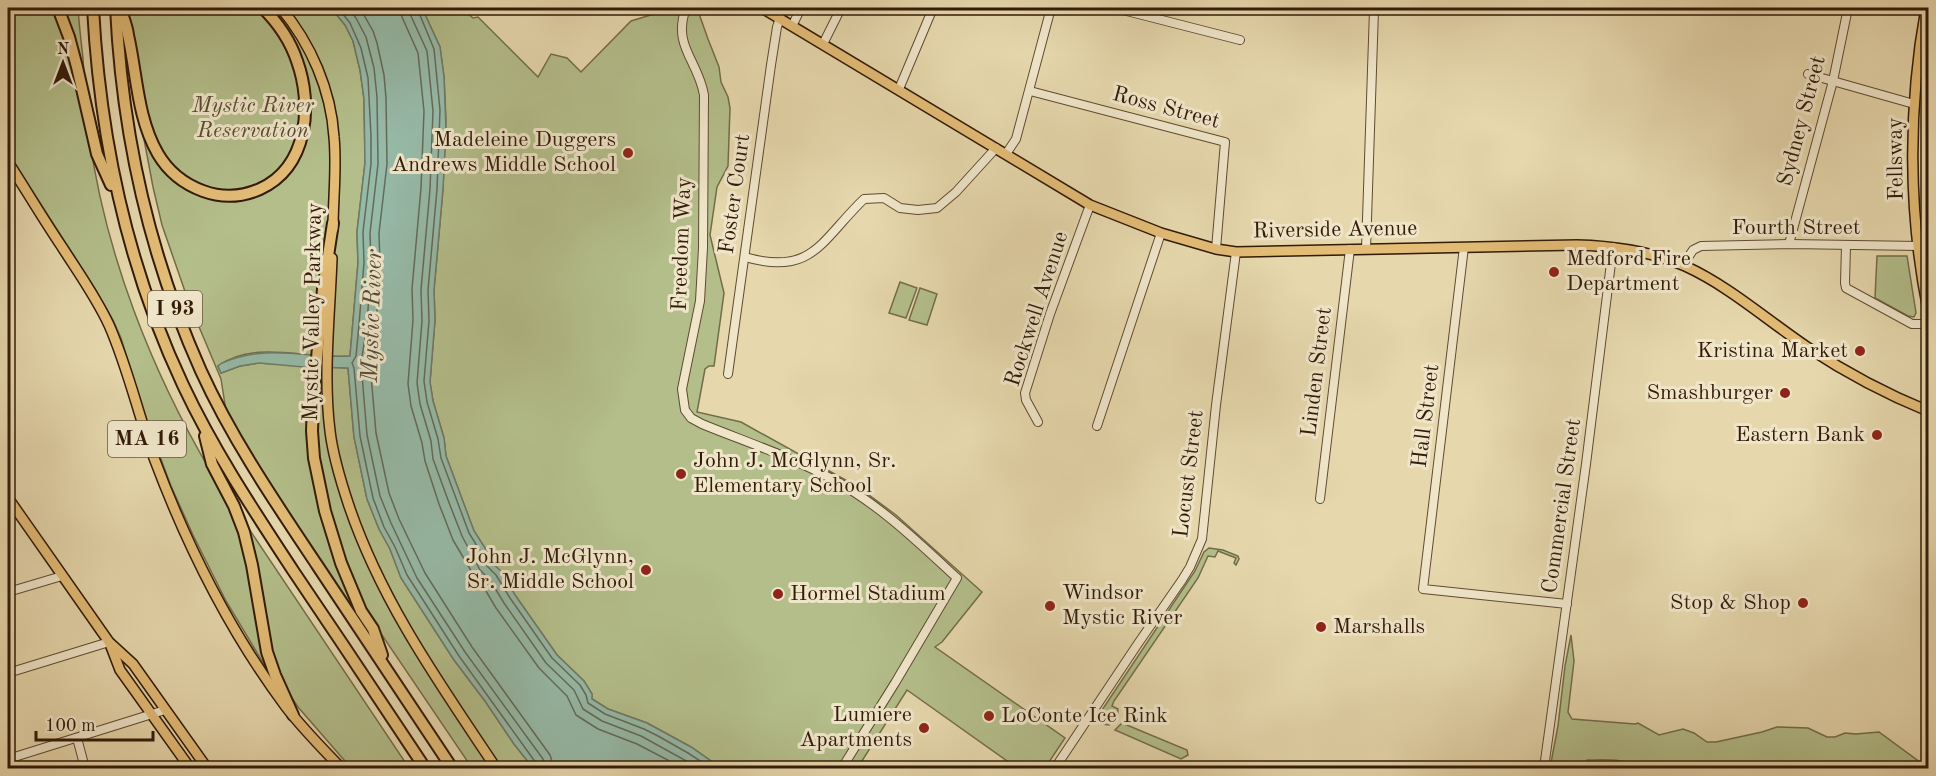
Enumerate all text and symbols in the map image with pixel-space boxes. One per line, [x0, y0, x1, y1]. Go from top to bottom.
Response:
north arrow [33, 33, 93, 93]
text: N [57, 42, 70, 58]
street label: Sydney Street [1774, 54, 1830, 188]
street label: Ross Street [1110, 83, 1222, 133]
park label: Mystic River Reservation [191, 95, 315, 142]
street label: Fellsway [1884, 117, 1908, 201]
place label: Madeleine Duggers Andrews Middle School [391, 129, 616, 176]
street label: Foster Court [716, 133, 754, 255]
marker: Madeleine Duggers Andrews Middle School [621, 146, 635, 160]
street label: Freedom Way [669, 176, 695, 311]
street label: Mystic Valley Parkway [300, 202, 326, 422]
street label: Fourth Street [1731, 217, 1861, 239]
street label: Riverside Avenue [1253, 218, 1417, 242]
street label: Rockwell Avenue [1002, 229, 1072, 389]
water label: Mystic River [359, 248, 387, 384]
place label: Medford Fire Department [1566, 248, 1691, 295]
marker: Medford Fire Department [1547, 265, 1561, 279]
road number: I 93 [148, 291, 202, 327]
street label: Linden Street [1298, 306, 1336, 438]
place label: Kristina Market [1697, 340, 1848, 362]
marker: Kristina Market [1853, 344, 1867, 358]
street label: Hall Street [1409, 363, 1443, 469]
place label: Smashburger [1646, 382, 1773, 404]
marker: Smashburger [1778, 386, 1792, 400]
street label: Locust Street [1170, 409, 1208, 539]
street label: Commercial Street [1539, 417, 1585, 595]
road number: MA 16 [108, 421, 186, 457]
place label: Eastern Bank [1735, 424, 1865, 446]
marker: Eastern Bank [1870, 428, 1884, 442]
place label: John J. McGlynn, Sr. Elementary School [693, 450, 896, 497]
marker: John J. McGlynn, Sr. Elementary School [674, 467, 688, 481]
place label: John J. McGlynn, Sr. Middle School [466, 546, 634, 593]
marker: John J. McGlynn, Sr. Middle School [639, 563, 653, 577]
place label: Windsor Mystic River [1062, 582, 1182, 629]
place label: Hormel Stadium [790, 583, 946, 605]
marker: Hormel Stadium [771, 587, 785, 601]
place label: Stop & Shop [1670, 592, 1791, 614]
marker: Stop & Shop [1796, 596, 1810, 610]
marker: Windsor Mystic River [1043, 599, 1057, 613]
place label: Marshalls [1333, 616, 1425, 638]
marker: Marshalls [1314, 620, 1328, 634]
scale bar [36, 704, 153, 742]
place label: Lumiere Apartments [799, 704, 912, 751]
place label: LoConte Ice Rink [1001, 705, 1168, 727]
marker: LoConte Ice Rink [982, 709, 996, 723]
text: 100 m [45, 717, 96, 735]
marker: Lumiere Apartments [917, 721, 931, 735]

